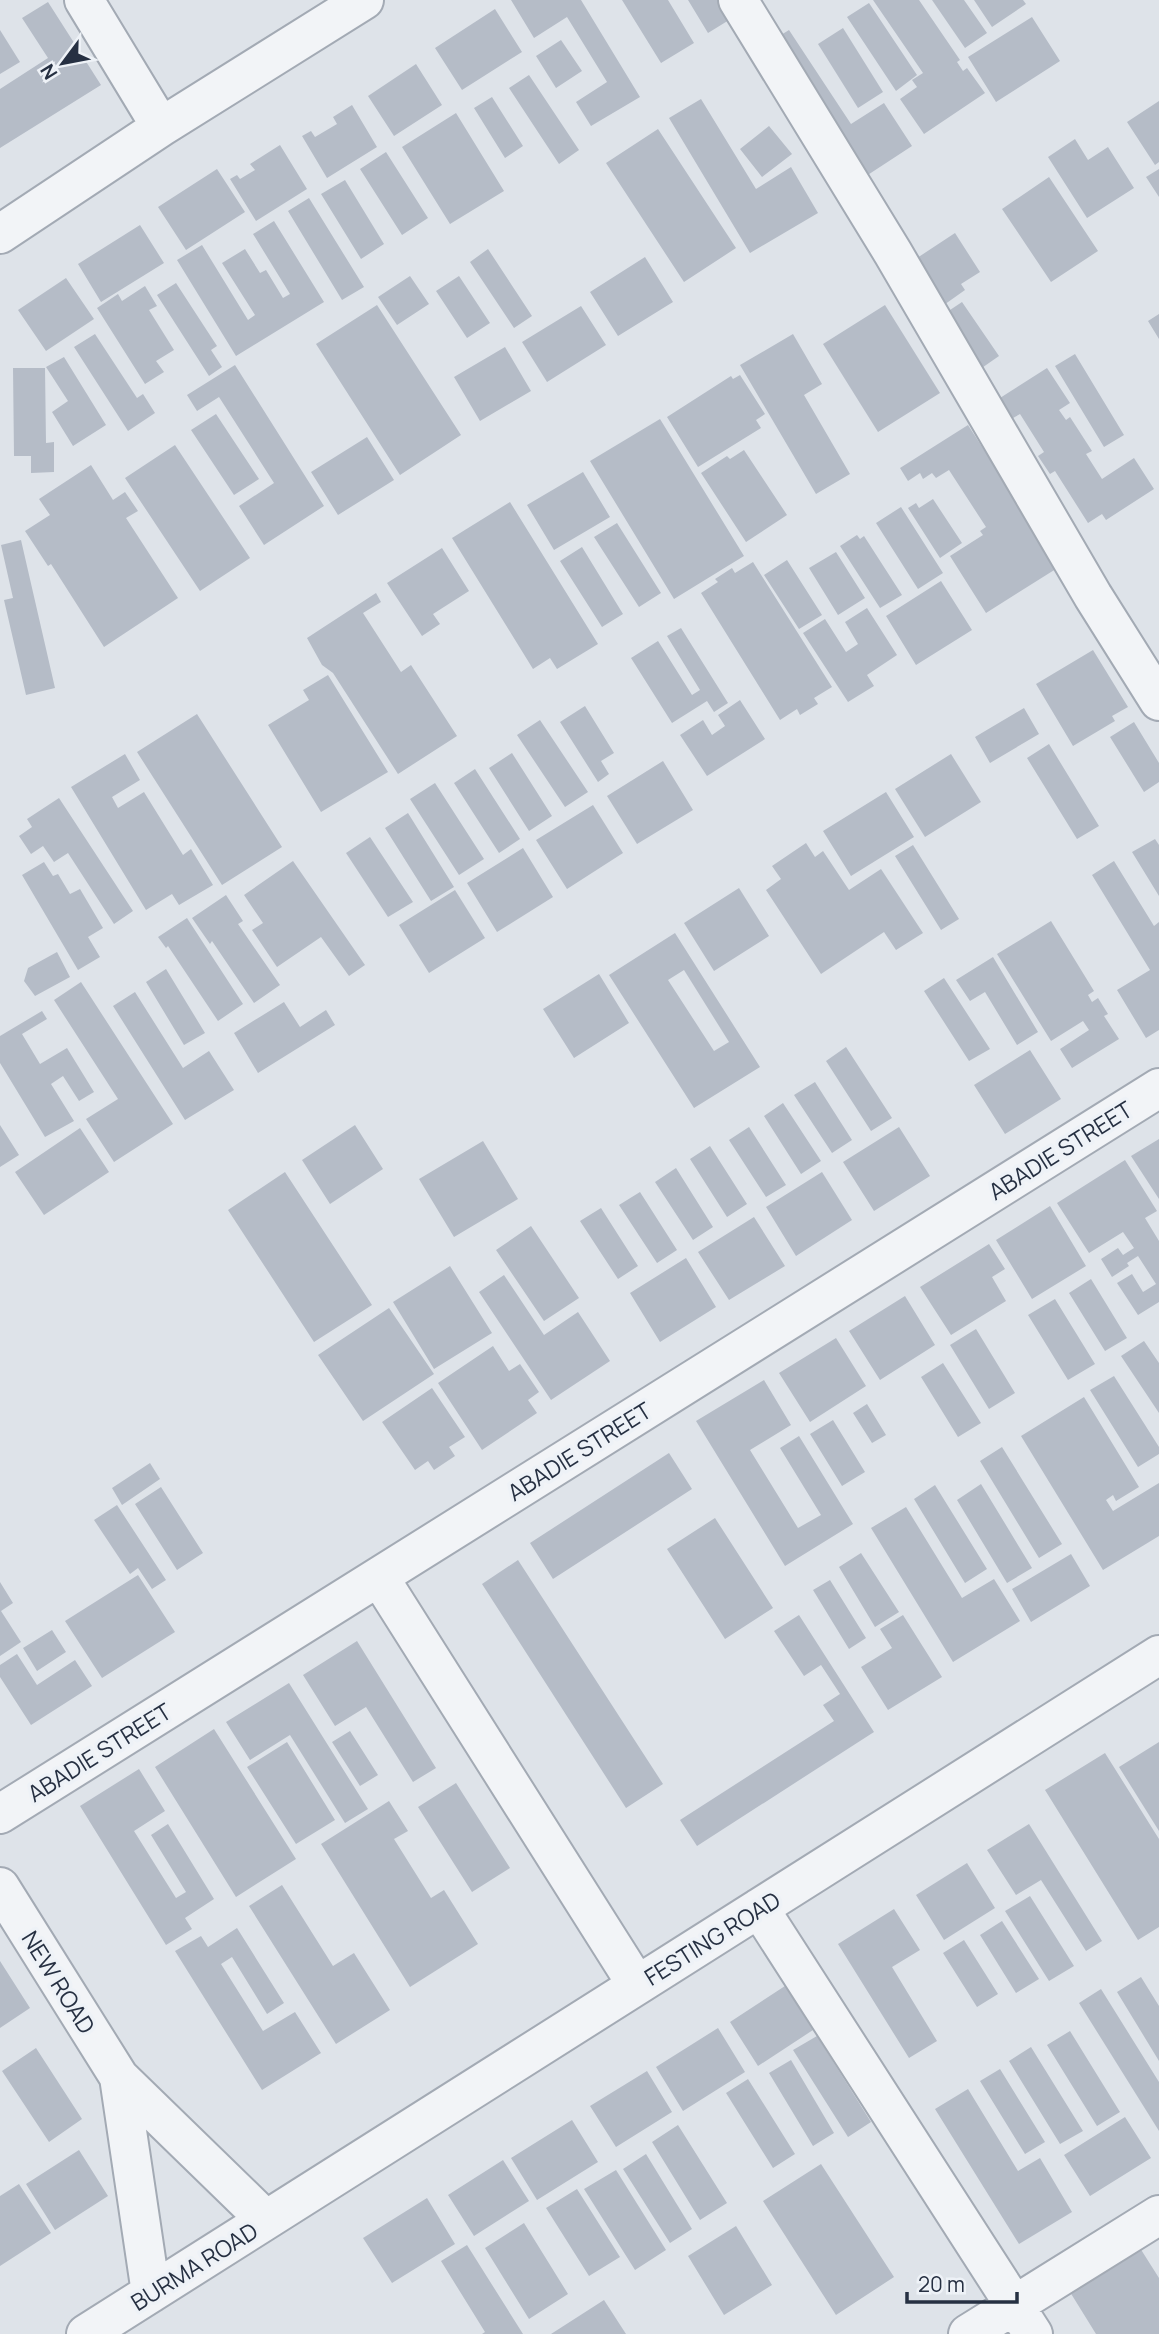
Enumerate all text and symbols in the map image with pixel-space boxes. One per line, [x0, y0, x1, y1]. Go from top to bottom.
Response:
north arrow [28, 28, 98, 98]
text: N [34, 59, 63, 85]
street label: ABADIE STREET [982, 1093, 1138, 1207]
street label: ABADIE STREET [501, 1394, 657, 1508]
street label: ABADIE STREET [21, 1695, 177, 1809]
street label: FESTING ROAD [638, 1883, 786, 1993]
street label: NEW ROAD [15, 1924, 103, 2040]
street label: BURMA ROAD [124, 2214, 264, 2318]
scale bar [907, 2260, 1017, 2304]
text: 20 m [918, 2270, 965, 2298]

